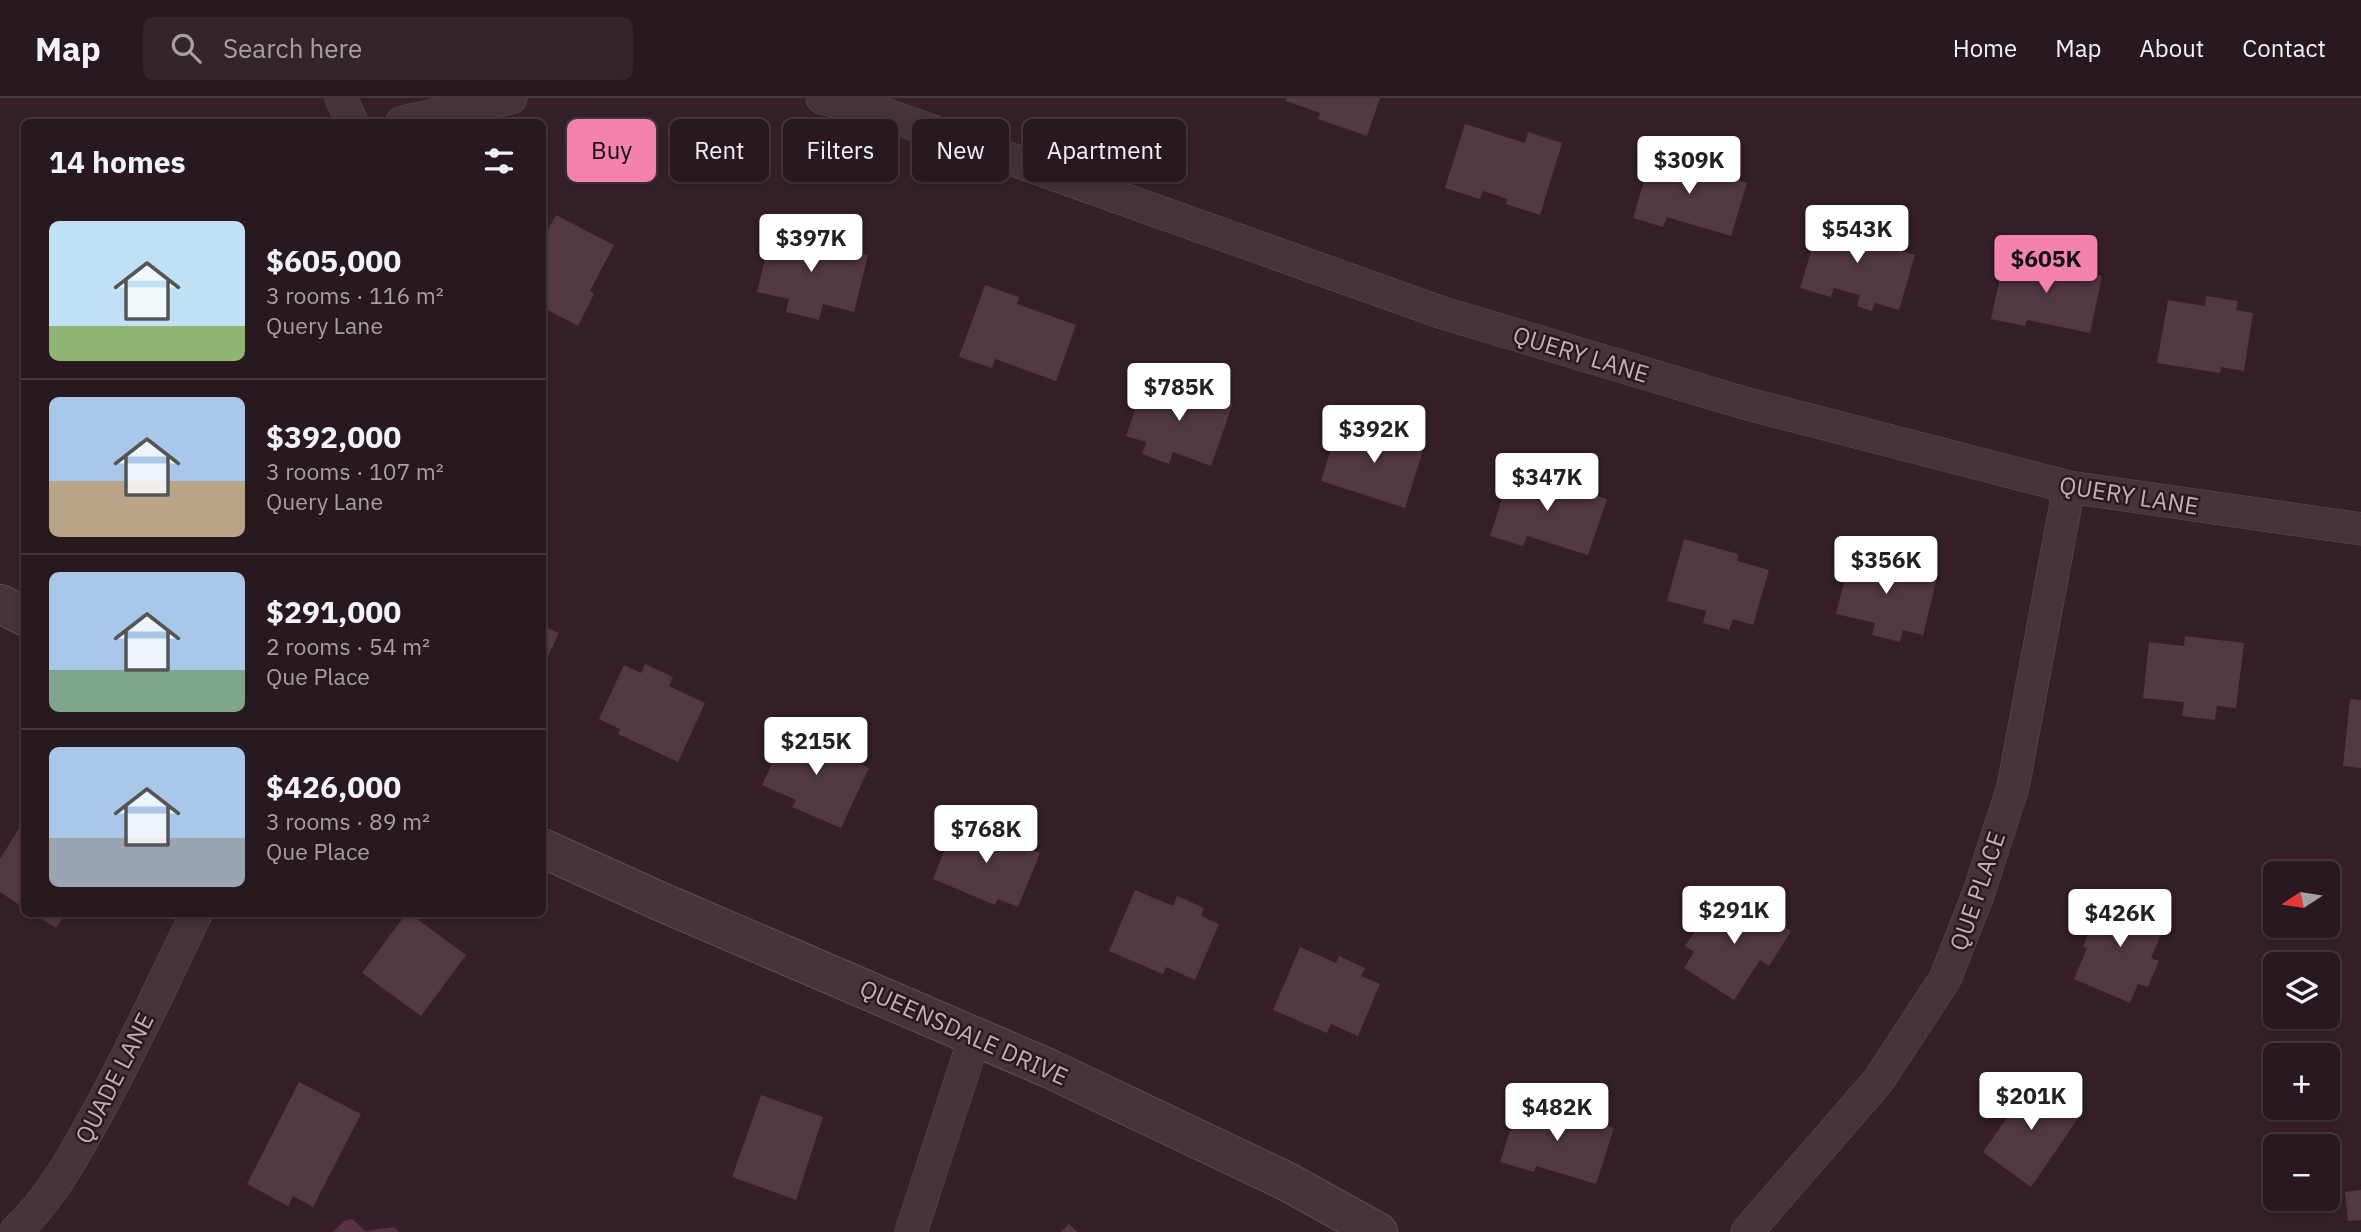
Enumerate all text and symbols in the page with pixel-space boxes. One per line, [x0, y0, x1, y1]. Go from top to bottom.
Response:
search box [143, 17, 633, 80]
text: Map [35, 27, 101, 70]
icon: search [167, 29, 205, 67]
text: Search here [223, 31, 362, 65]
text: Home [1953, 32, 2017, 64]
text: Map [2055, 32, 2101, 64]
text: About [2139, 32, 2204, 64]
text: Contact [2242, 32, 2326, 64]
chip: Buy [567, 119, 656, 182]
chip: Rent [670, 119, 769, 182]
chip: Filters [783, 119, 898, 182]
chip: New [912, 119, 1009, 182]
chip: Apartment [1023, 119, 1186, 182]
pin: $309K [1640, 136, 1738, 196]
text: 14 homes [49, 142, 186, 181]
icon: filters [480, 142, 518, 180]
text: $309K [1653, 144, 1725, 174]
pin: $543K [1808, 206, 1906, 265]
text: $543K [1821, 213, 1893, 243]
pin: $397K [762, 214, 860, 274]
text: $397K [775, 222, 847, 252]
pin: $605K [1997, 236, 2095, 295]
text: $605,000 [266, 241, 401, 280]
text: $605K [2010, 243, 2082, 273]
icon: home [105, 249, 189, 333]
text: 3 rooms · 116 m² [266, 280, 444, 310]
text: Query Lane [266, 310, 383, 340]
street label: QUERY LANE [1509, 318, 1653, 390]
pin: $785K [1130, 364, 1228, 423]
text: $785K [1143, 371, 1215, 401]
pin: $392K [1325, 406, 1423, 465]
text: $392K [1338, 413, 1410, 443]
text: $392,000 [266, 417, 401, 456]
icon: home [105, 425, 189, 509]
pin: $347K [1498, 454, 1596, 513]
text: 3 rooms · 107 m² [266, 456, 444, 486]
text: $347K [1511, 461, 1583, 491]
street label: QUERY LANE [2057, 468, 2201, 522]
text: Query Lane [266, 486, 383, 516]
pin: $356K [1837, 536, 1935, 596]
text: $356K [1850, 544, 1922, 574]
text: $291,000 [266, 592, 401, 631]
icon: home [105, 600, 189, 684]
text: 2 rooms · 54 m² [266, 631, 430, 661]
text: Que Place [266, 661, 370, 691]
pin: $215K [767, 718, 865, 777]
text: $215K [780, 725, 852, 755]
text: $426,000 [266, 767, 401, 806]
icon: home [105, 775, 189, 859]
text: 3 rooms · 89 m² [266, 806, 430, 836]
pin: $768K [937, 806, 1035, 865]
text: $768K [950, 813, 1022, 843]
street label: QUE PLACE [1942, 827, 2012, 955]
text: Que Place [266, 836, 370, 866]
north arrow [2263, 861, 2340, 938]
map controls [2263, 861, 2340, 1211]
pin: $291K [1685, 886, 1783, 946]
pin: $426K [2071, 890, 2169, 949]
text: $291K [1698, 894, 1770, 924]
text: $426K [2084, 897, 2156, 927]
button: layers [2263, 952, 2340, 1029]
street label: QUEENSDALE DRIVE [855, 972, 1073, 1092]
street label: QUADE LANE [67, 1007, 161, 1149]
button: + [2263, 1043, 2340, 1120]
pin: $201K [1982, 1072, 2080, 1132]
text: $201K [1995, 1080, 2067, 1110]
pin: $482K [1508, 1084, 1606, 1143]
text: $482K [1521, 1091, 1593, 1121]
button: − [2263, 1134, 2340, 1211]

